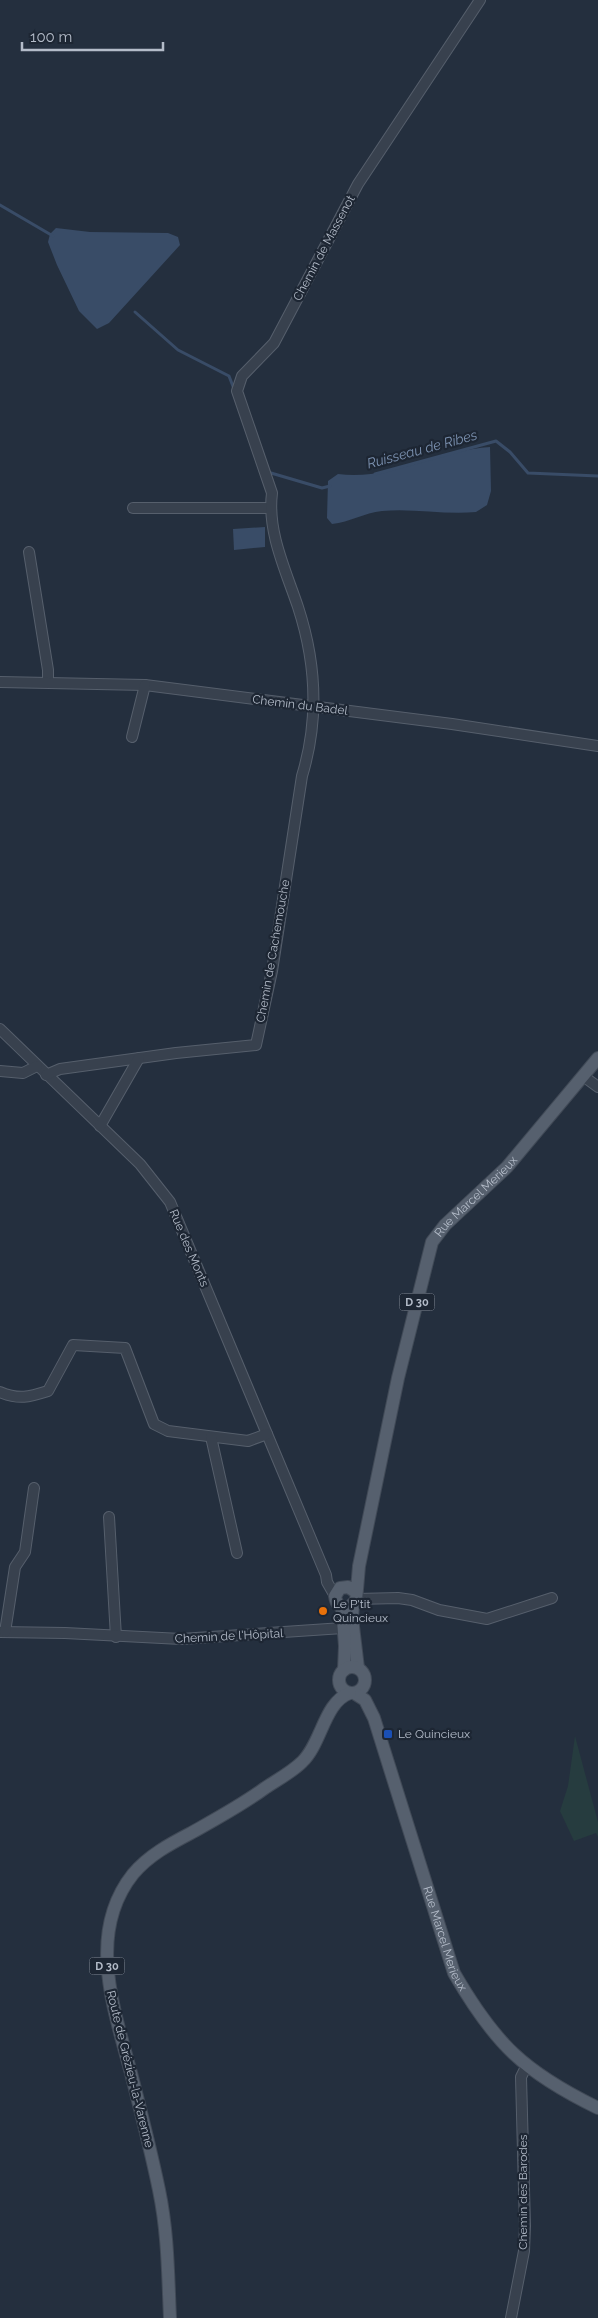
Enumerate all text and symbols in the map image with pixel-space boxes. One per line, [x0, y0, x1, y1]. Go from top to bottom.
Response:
scale bar [22, 20, 164, 52]
text: 100 m [30, 28, 72, 46]
street label: Chemin de Massenot [290, 193, 358, 303]
water label: Ruisseau de Ribes [365, 426, 479, 471]
street label: Chemin du Badel [252, 692, 349, 718]
street label: Chemin de Cachemouche [254, 878, 292, 1024]
street label: Rue Marcel Merieux [431, 1153, 520, 1240]
street label: Rue des Monts [166, 1207, 212, 1289]
road number: D 30 [400, 1294, 434, 1310]
place label: Le P'tit Quincieux [333, 1597, 388, 1625]
marker: Le P'tit Quincieux [317, 1605, 329, 1617]
street label: Chemin de l'Hôpital [174, 1626, 284, 1646]
place label: Le Quincieux [398, 1727, 470, 1741]
marker: Le Quincieux [382, 1728, 394, 1740]
street label: Rue Marcel Merieux [420, 1885, 470, 1994]
road number: D 30 [90, 1958, 124, 1974]
street label: Route de Grézieu-la-Varenne [104, 1989, 156, 2149]
street label: Chemin des Barodes [516, 2134, 530, 2250]

